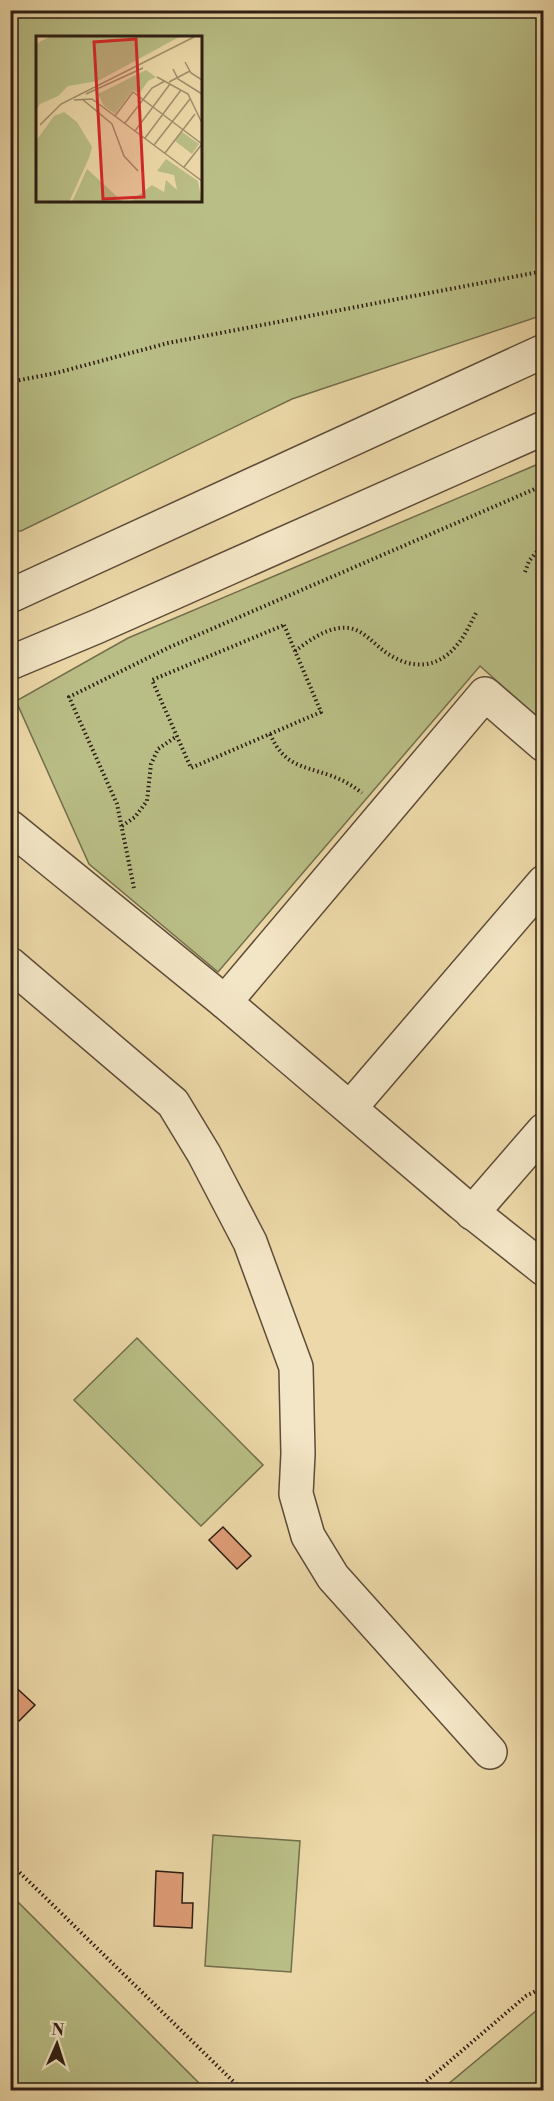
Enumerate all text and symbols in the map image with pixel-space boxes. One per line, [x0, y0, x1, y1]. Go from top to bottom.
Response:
inset map [36, 36, 202, 202]
north arrow [27, 2014, 87, 2074]
text: N [51, 2020, 65, 2040]

